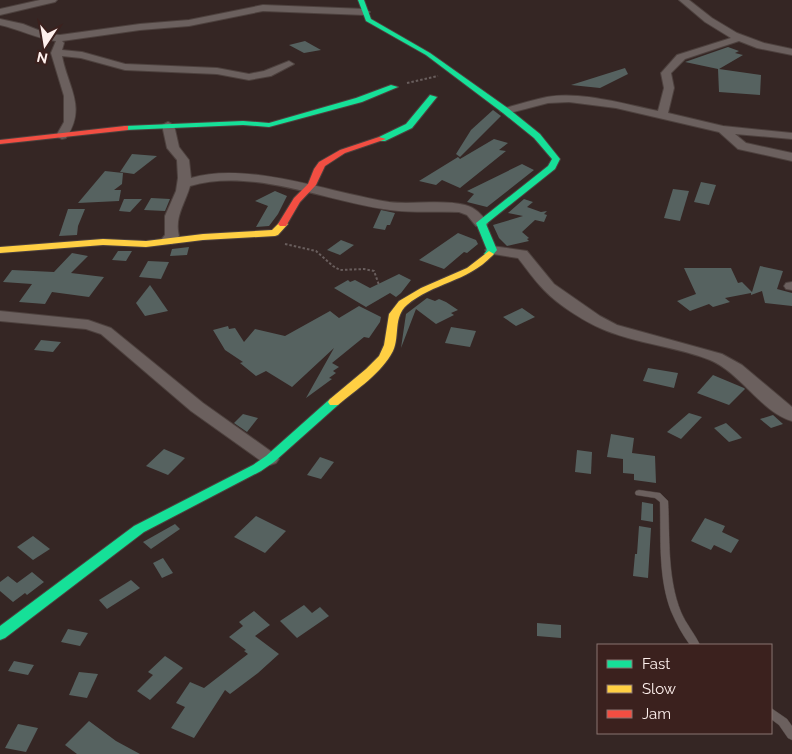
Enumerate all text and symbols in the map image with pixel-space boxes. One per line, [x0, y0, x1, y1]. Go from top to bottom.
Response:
north arrow [20, 20, 70, 70]
text: N [35, 49, 49, 67]
legend [597, 644, 772, 734]
text: Fast [642, 655, 670, 673]
text: Slow [642, 680, 676, 698]
text: Jam [642, 705, 671, 723]

